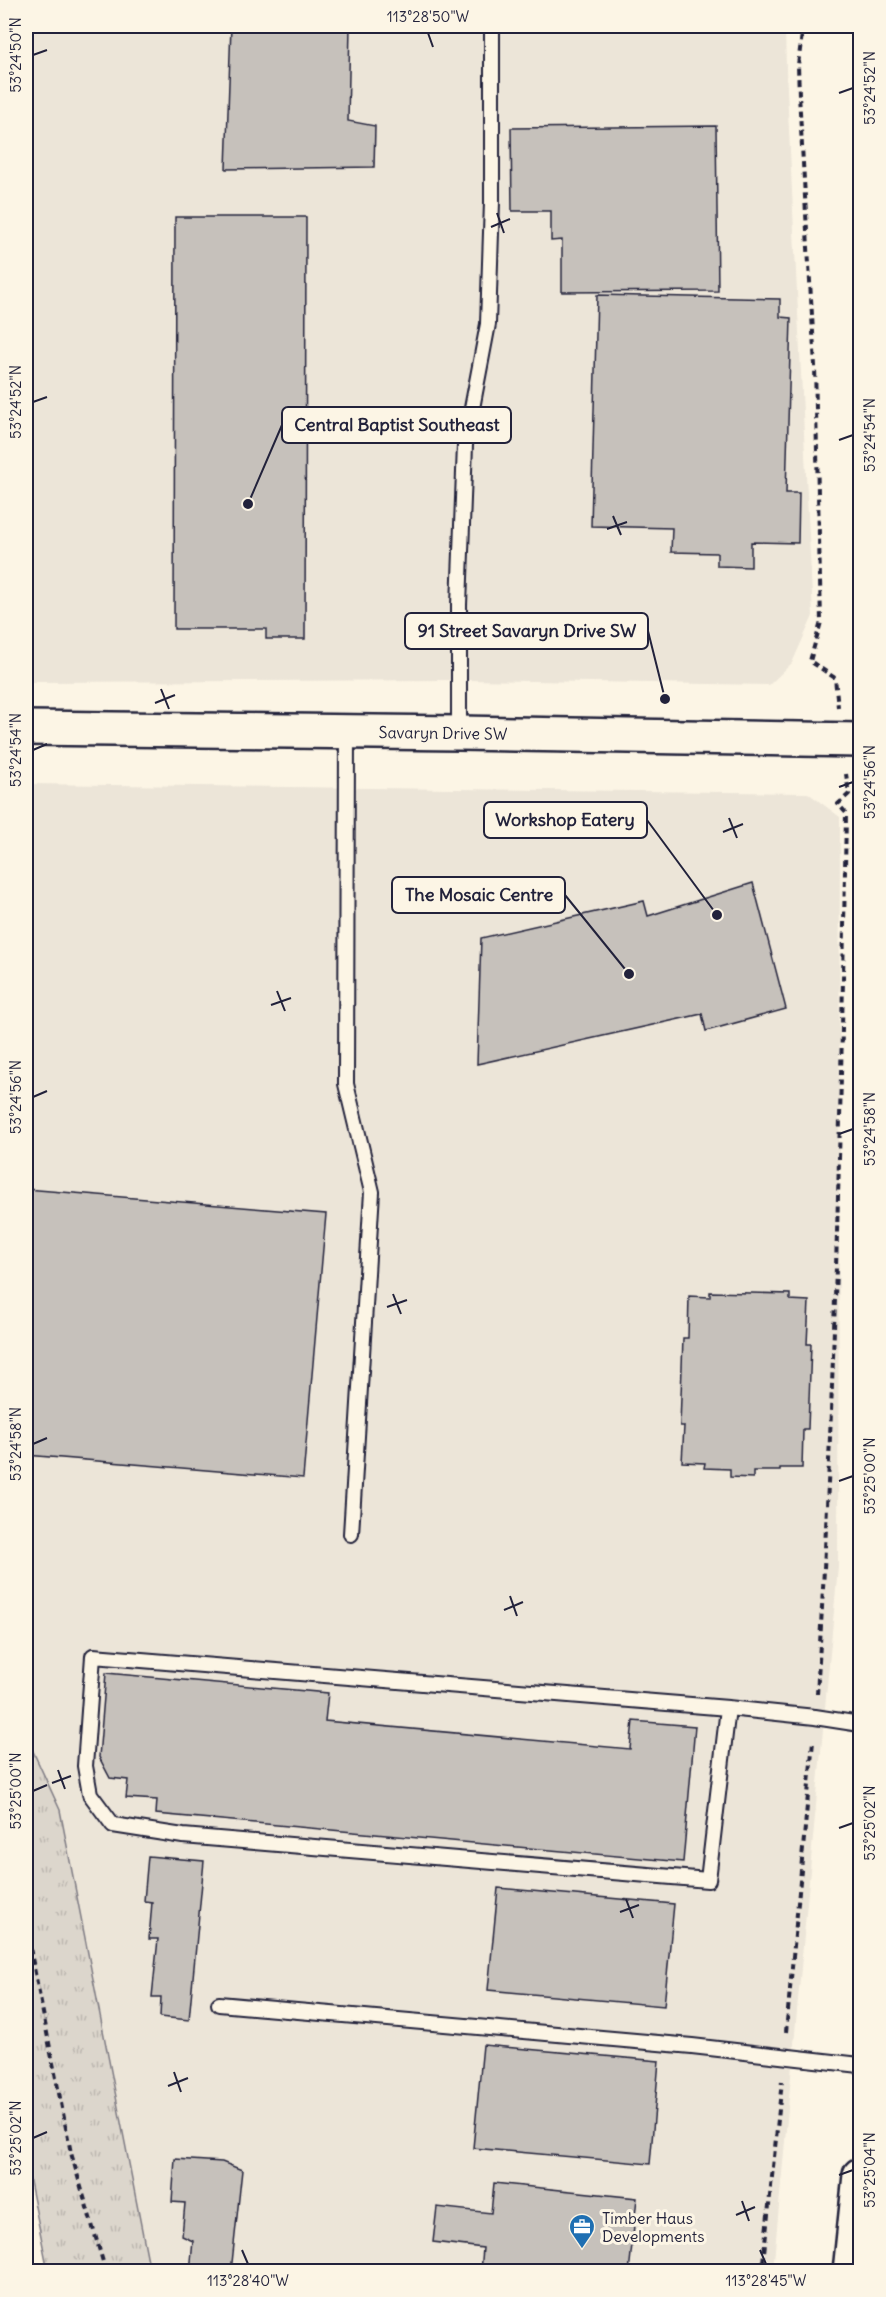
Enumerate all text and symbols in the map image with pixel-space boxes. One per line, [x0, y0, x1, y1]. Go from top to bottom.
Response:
text: 113°28'50"W [387, 7, 470, 26]
text: 53°24'50"N [6, 17, 25, 93]
text: 53°24'52"N [860, 51, 879, 125]
text: 53°24'52"N [6, 365, 25, 439]
text: 53°24'54"N [860, 398, 879, 472]
callout: Central Baptist Southeast [282, 407, 511, 443]
text: Central Baptist Southeast [294, 413, 501, 436]
callout: 91 Street Savaryn Drive SW [405, 613, 648, 649]
text: 91 Street Savaryn Drive SW [418, 619, 637, 642]
text: 53°24'54"N [6, 713, 25, 787]
street label: Savaryn Drive SW [379, 722, 508, 744]
text: 53°24'56"N [860, 745, 879, 819]
callout: Workshop Eatery [484, 802, 647, 838]
text: Workshop Eatery [495, 808, 635, 831]
callout: The Mosaic Centre [392, 877, 565, 913]
text: The Mosaic Centre [405, 883, 553, 906]
text: 53°24'56"N [6, 1060, 25, 1134]
text: 53°24'58"N [860, 1092, 879, 1166]
text: 53°24'58"N [6, 1407, 25, 1481]
text: 53°25'00"N [860, 1437, 879, 1515]
text: 53°25'00"N [6, 1752, 25, 1830]
text: 53°25'02"N [860, 1785, 879, 1861]
text: 53°25'02"N [6, 2100, 25, 2176]
text: 53°25'04"N [860, 2132, 879, 2208]
place label: Timber Haus Developments [602, 2208, 705, 2246]
office icon: Timber Haus Developments [567, 2212, 597, 2250]
text: 113°28'40"W [207, 2271, 289, 2290]
text: 113°28'45"W [726, 2271, 807, 2290]

